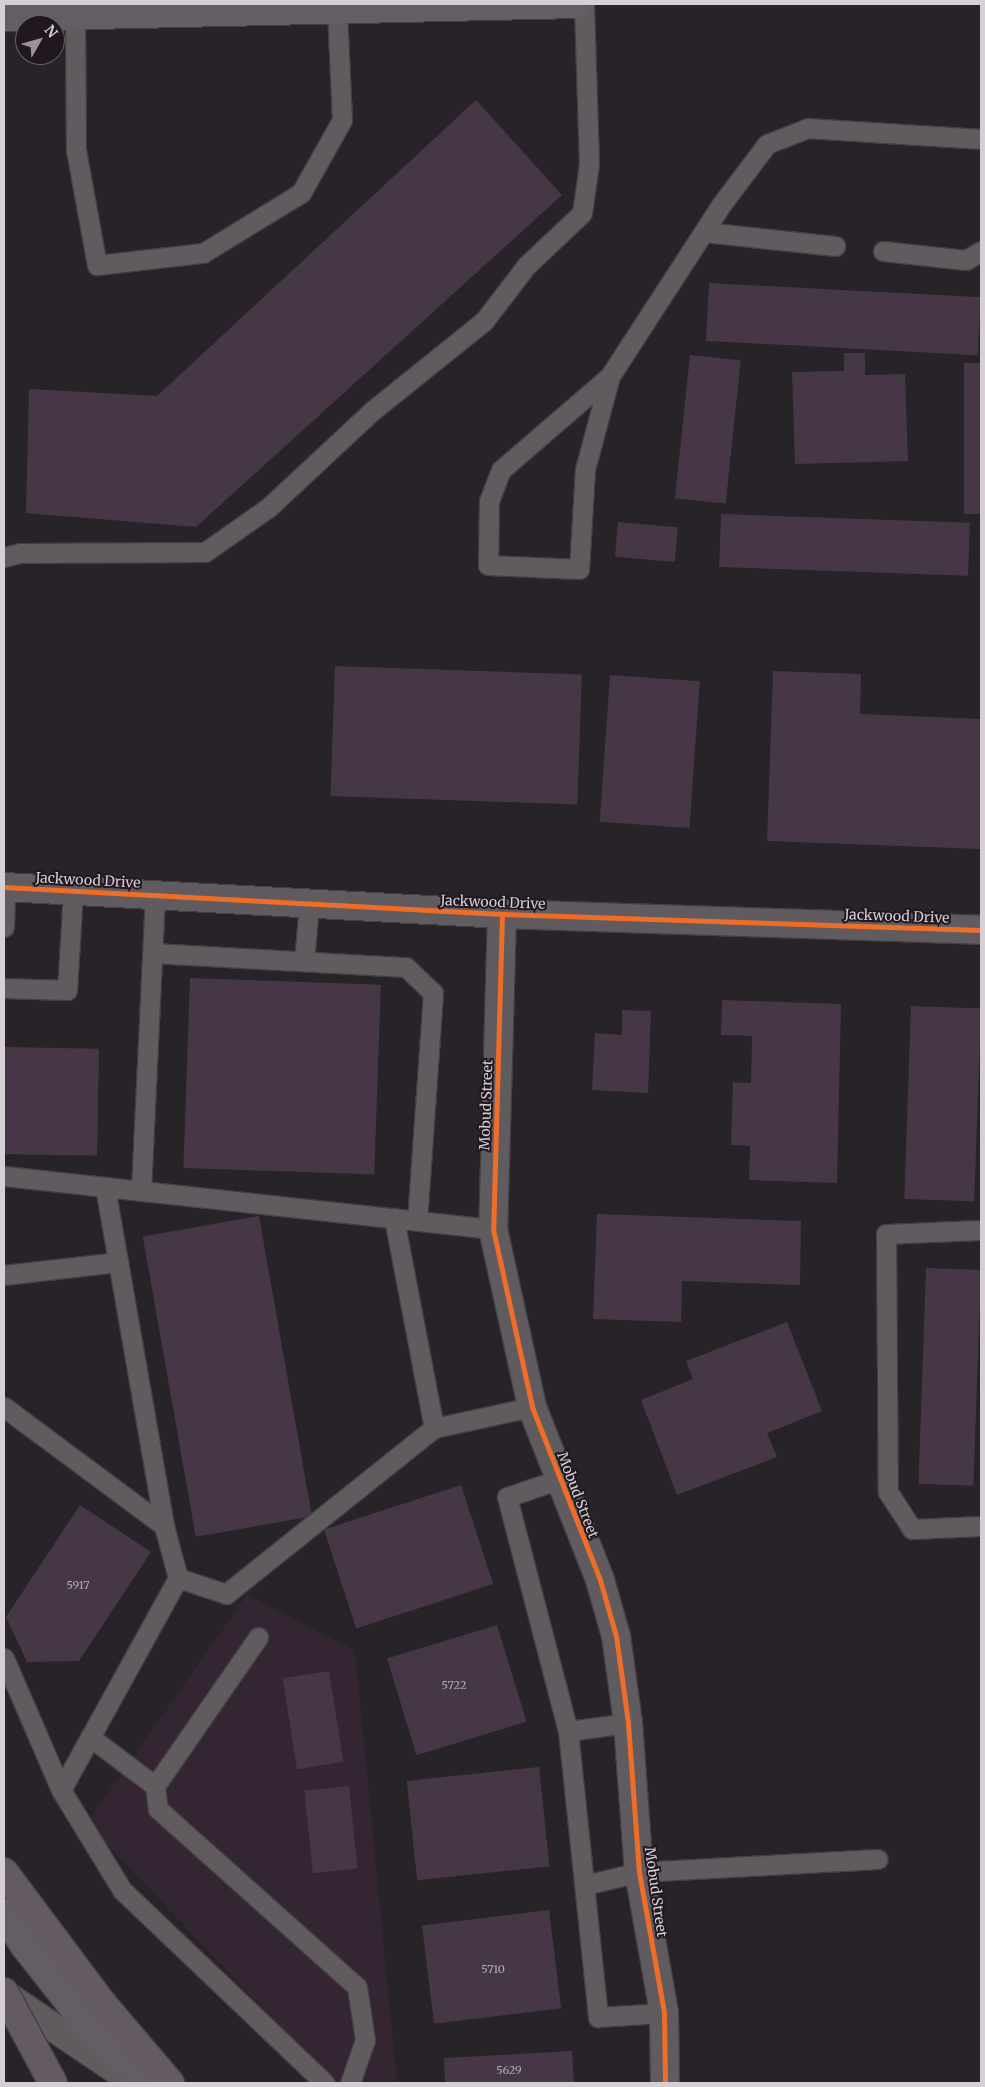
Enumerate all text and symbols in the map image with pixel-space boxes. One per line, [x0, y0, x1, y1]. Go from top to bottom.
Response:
north arrow [15, 15, 65, 65]
text: N [41, 21, 62, 41]
street label: Jackwood Drive [35, 869, 141, 891]
street label: Jackwood Drive [440, 892, 546, 912]
street label: Jackwood Drive [844, 906, 950, 926]
street label: Mobud Street [476, 1059, 496, 1151]
street label: Mobud Street [554, 1450, 602, 1540]
house number: 5917 [67, 1578, 89, 1592]
house number: 5722 [442, 1678, 466, 1692]
street label: Mobud Street [641, 1846, 671, 1938]
house number: 5710 [481, 1962, 505, 1976]
house number: 5629 [496, 2063, 522, 2077]

